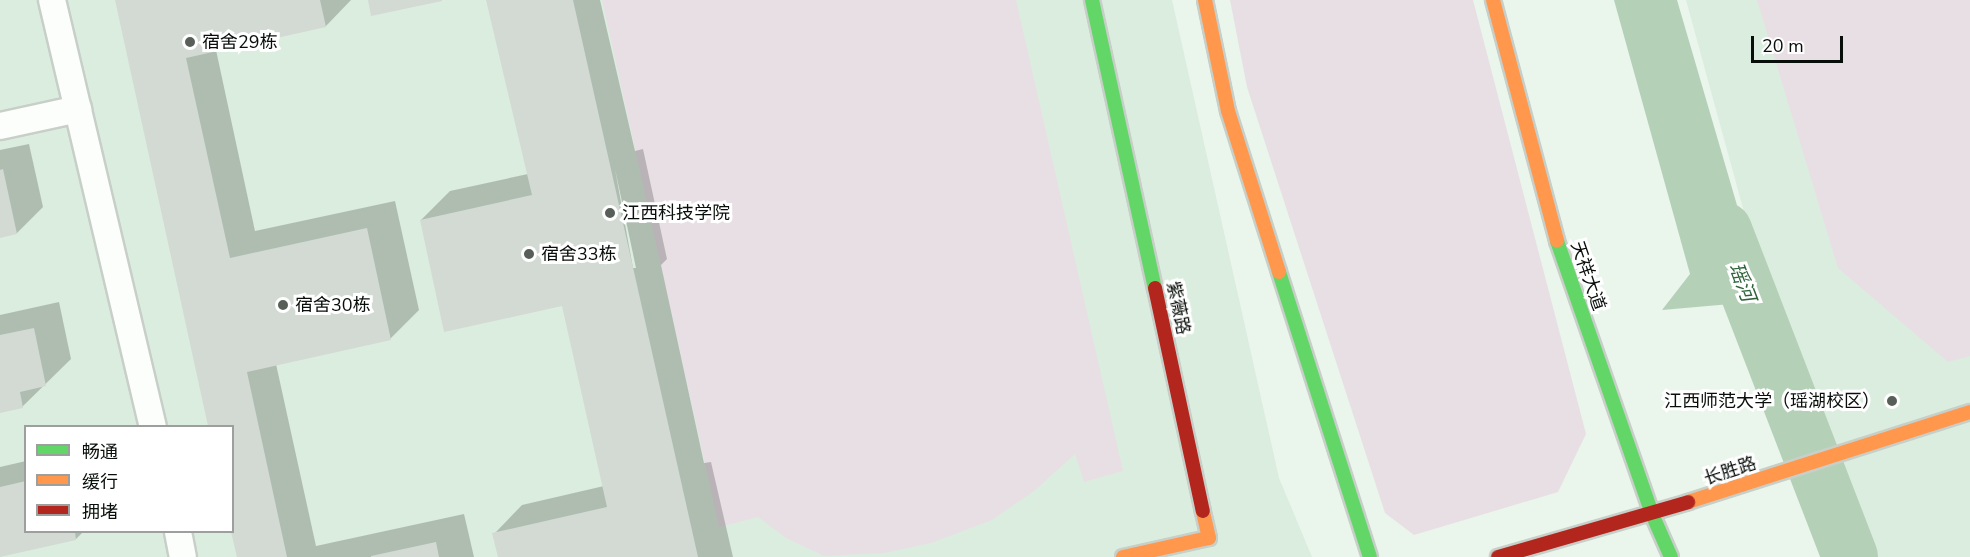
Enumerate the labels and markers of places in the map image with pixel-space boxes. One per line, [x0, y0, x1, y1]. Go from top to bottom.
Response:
place label: 宿舍29栋 [202, 31, 278, 53]
marker: 宿舍29栋 [183, 35, 197, 49]
place label: 江西科技学院 [622, 202, 730, 224]
marker: 江西科技学院 [603, 206, 617, 220]
place label: 宿舍33栋 [541, 243, 617, 265]
marker: 宿舍33栋 [522, 247, 536, 261]
place label: 宿舍30栋 [295, 294, 371, 316]
marker: 宿舍30栋 [276, 298, 290, 312]
place label: 江西师范大学（瑶湖校区） [1664, 390, 1880, 412]
marker: 江西师范大学（瑶湖校区） [1885, 394, 1899, 408]

